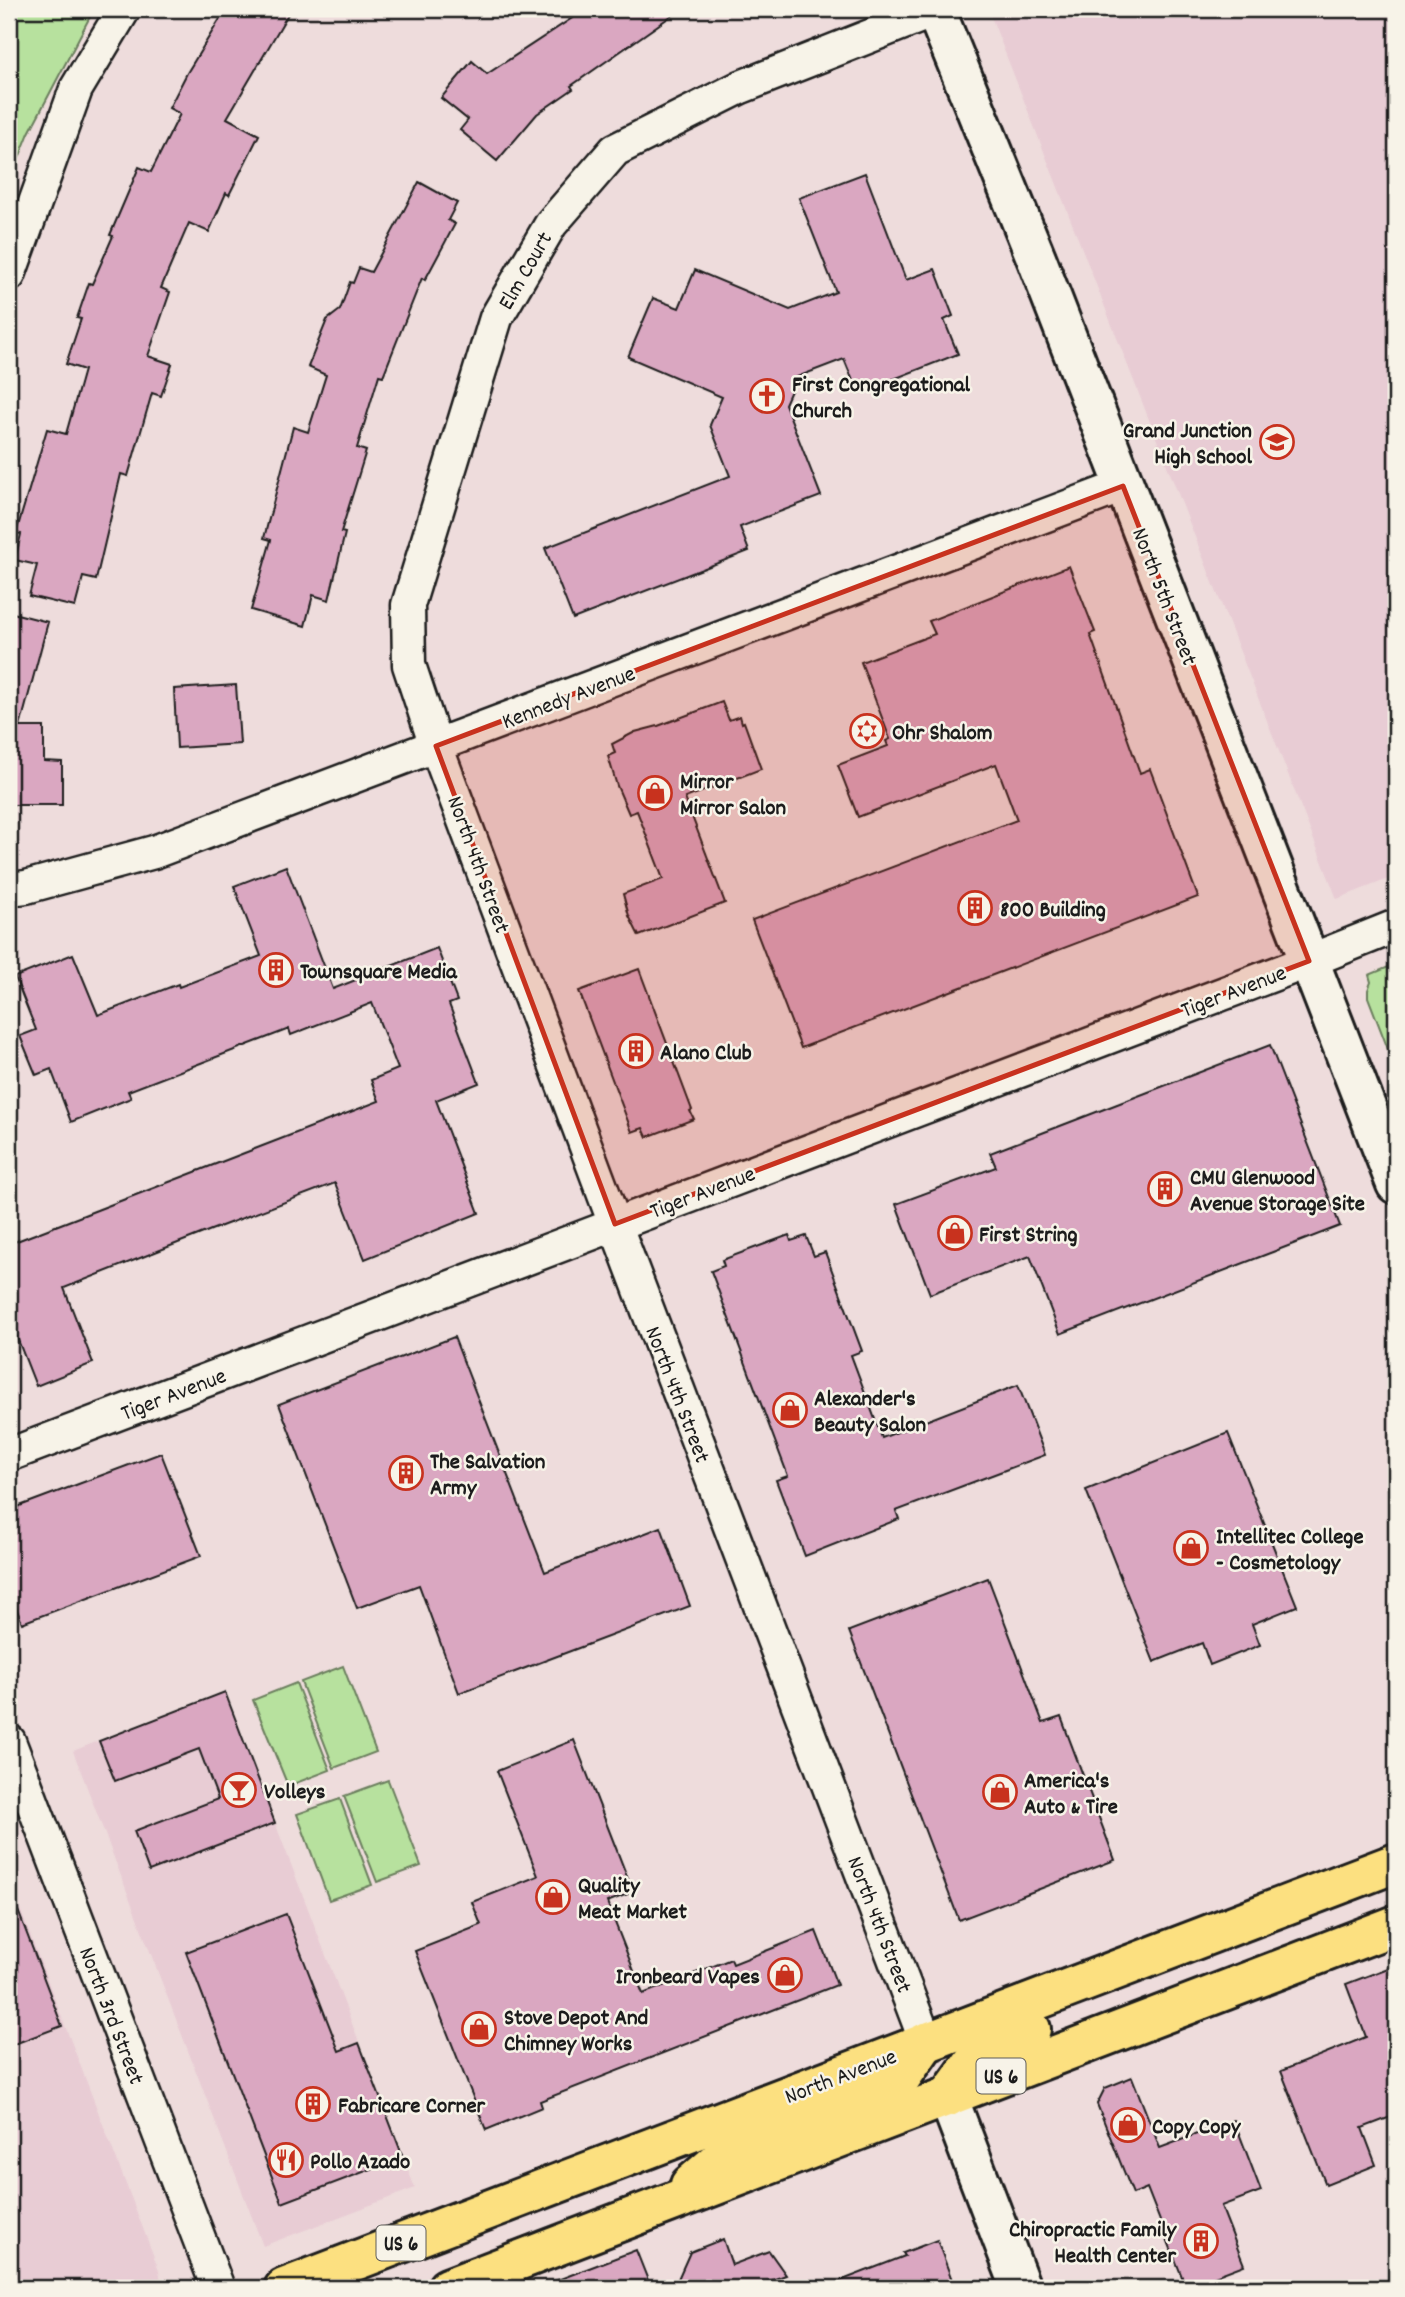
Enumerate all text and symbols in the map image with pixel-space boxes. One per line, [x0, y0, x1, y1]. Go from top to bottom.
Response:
street label: Elm Court [491, 226, 563, 317]
place label: First Congregational Church [792, 370, 971, 429]
church icon: First Congregational Church [748, 377, 786, 415]
place label: Grand Junction High School [1123, 416, 1253, 475]
school or university icon: Grand Junction High School [1258, 423, 1296, 461]
street label: North 5th Street [1121, 524, 1204, 671]
street label: Kennedy Avenue [498, 659, 641, 740]
synagogue icon: Ohr Shalom [848, 712, 886, 750]
place label: Ohr Shalom [892, 718, 993, 751]
place label: Mirror Mirror Salon [680, 767, 786, 826]
shop icon: Mirror Mirror Salon [636, 774, 674, 812]
street label: North 4th Street [437, 792, 517, 939]
building icon: 800 Building [956, 889, 994, 927]
place label: 800 Building [1000, 895, 1106, 928]
building icon: Townsquare Media [257, 951, 295, 989]
place label: Townsquare Media [300, 957, 458, 990]
street label: Tiger Avenue [1177, 958, 1292, 1028]
building icon: Alano Club [617, 1032, 655, 1070]
place label: Alano Club [660, 1038, 752, 1071]
street label: Tiger Avenue [646, 1159, 761, 1229]
place label: CMU Glenwood Avenue Storage Site [1190, 1163, 1365, 1222]
building icon: CMU Glenwood Avenue Storage Site [1146, 1170, 1184, 1208]
shop icon: First String [936, 1214, 974, 1252]
place label: First String [979, 1220, 1078, 1253]
street label: North 4th Street [634, 1322, 717, 1468]
street label: Tiger Avenue [117, 1361, 232, 1431]
place label: Alexander's Beauty Salon [814, 1384, 926, 1443]
shop icon: Alexander's Beauty Salon [771, 1391, 809, 1429]
place label: The Salvation Army [430, 1447, 546, 1506]
building icon: The Salvation Army [387, 1454, 425, 1492]
place label: Intellitec College - Cosmetology [1216, 1522, 1364, 1581]
shop icon: Intellitec College - Cosmetology [1172, 1529, 1210, 1567]
place label: America's Auto & Tire [1024, 1766, 1118, 1825]
bar icon: Volleys [220, 1771, 258, 1809]
shop icon: America's Auto & Tire [981, 1773, 1019, 1811]
place label: Volleys [264, 1777, 326, 1810]
street label: North 4th Street [836, 1852, 919, 1998]
place label: Quality Meat Market [578, 1871, 687, 1930]
shop icon: Quality Meat Market [534, 1878, 572, 1916]
street label: North 3rd Street [68, 1943, 151, 2090]
shop icon: Ironbeard Vapes [766, 1956, 804, 1994]
place label: Ironbeard Vapes [616, 1962, 760, 1995]
place label: Stove Depot And Chimney Works [504, 2003, 648, 2062]
shop icon: Stove Depot And Chimney Works [460, 2010, 498, 2048]
street label: North Avenue [781, 2042, 902, 2115]
road number: US 6 [976, 2058, 1026, 2094]
building icon: Fabricare Corner [294, 2085, 332, 2123]
place label: Fabricare Corner [338, 2091, 486, 2124]
shop icon: Copy Copy [1109, 2106, 1147, 2144]
place label: Copy Copy [1152, 2112, 1242, 2145]
restaurant icon: Pollo Azado [267, 2141, 305, 2179]
place label: Pollo Azado [310, 2147, 410, 2180]
place label: Chiropractic Family Health Center [1009, 2215, 1178, 2274]
building icon: Chiropractic Family Health Center [1182, 2222, 1220, 2260]
road number: US 6 [376, 2226, 426, 2260]

